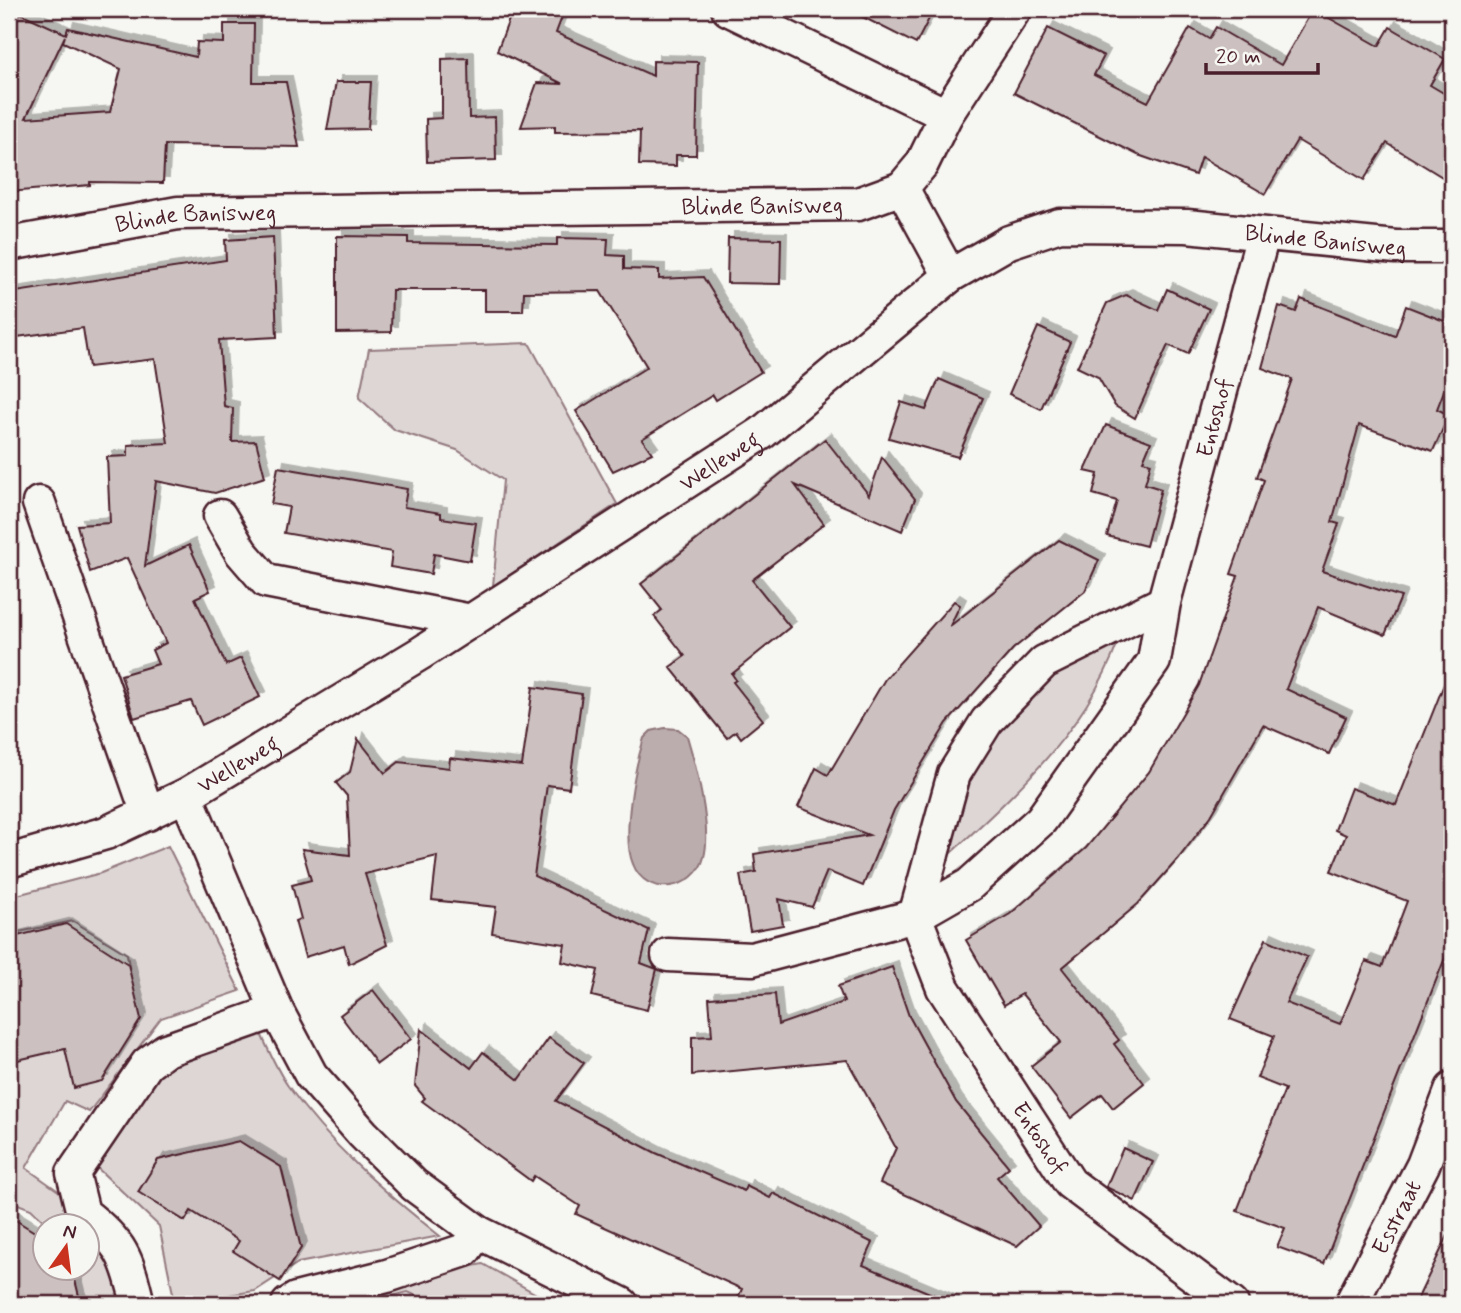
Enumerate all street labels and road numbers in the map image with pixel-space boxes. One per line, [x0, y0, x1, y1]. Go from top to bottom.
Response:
street label: Blinde Banisweg [681, 191, 843, 223]
street label: Blinde Banisweg [113, 199, 276, 241]
street label: Blinde Banisweg [1243, 219, 1406, 264]
street label: Entoshof [1191, 375, 1241, 461]
street label: Welleweg [674, 425, 767, 499]
street label: Welleweg [192, 729, 286, 802]
street label: Entoshof [1004, 1097, 1074, 1181]
street label: Esstraat [1366, 1176, 1430, 1260]

